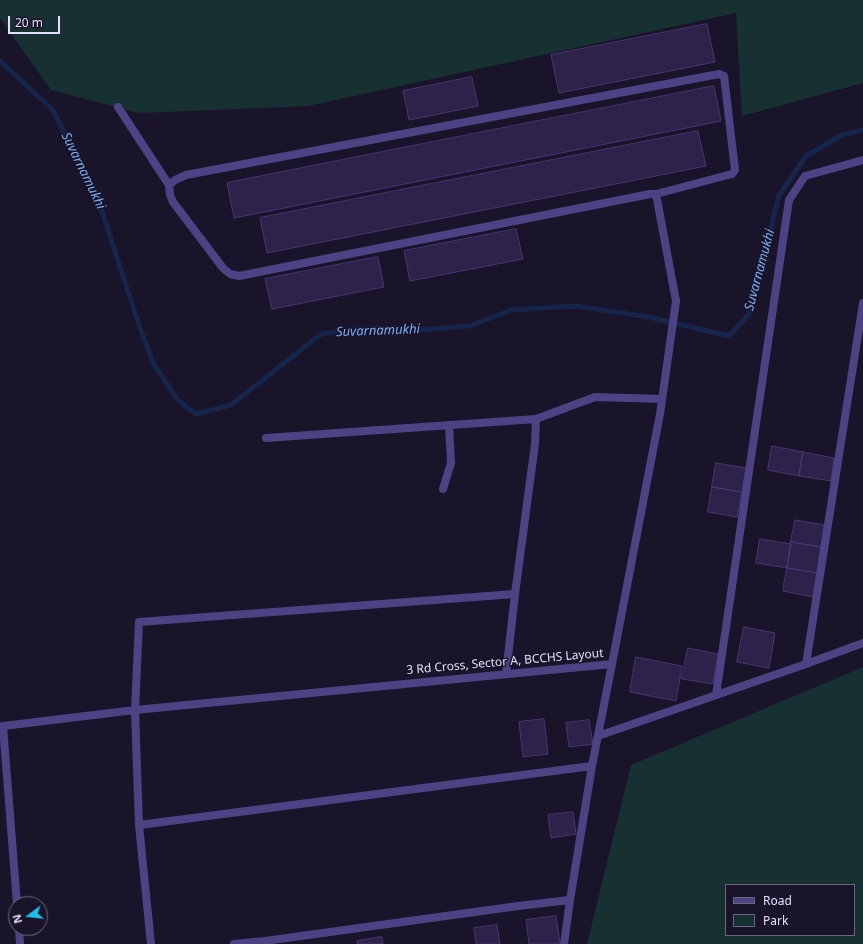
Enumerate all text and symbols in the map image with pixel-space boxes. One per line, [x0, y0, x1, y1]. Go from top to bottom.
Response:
scale bar [10, 8, 62, 34]
text: 20 m [15, 14, 43, 31]
water label: Suvarnamukhi [58, 130, 108, 212]
water label: Suvarnamukhi [742, 227, 778, 313]
water label: Suvarnamukhi [336, 322, 420, 340]
street label: 3 Rd Cross, Sector A, BCCHS Layout [406, 646, 604, 678]
legend [725, 884, 855, 936]
text: Road [763, 892, 792, 909]
north arrow [8, 896, 48, 936]
text: Park [763, 912, 788, 929]
text: N [8, 913, 25, 925]

